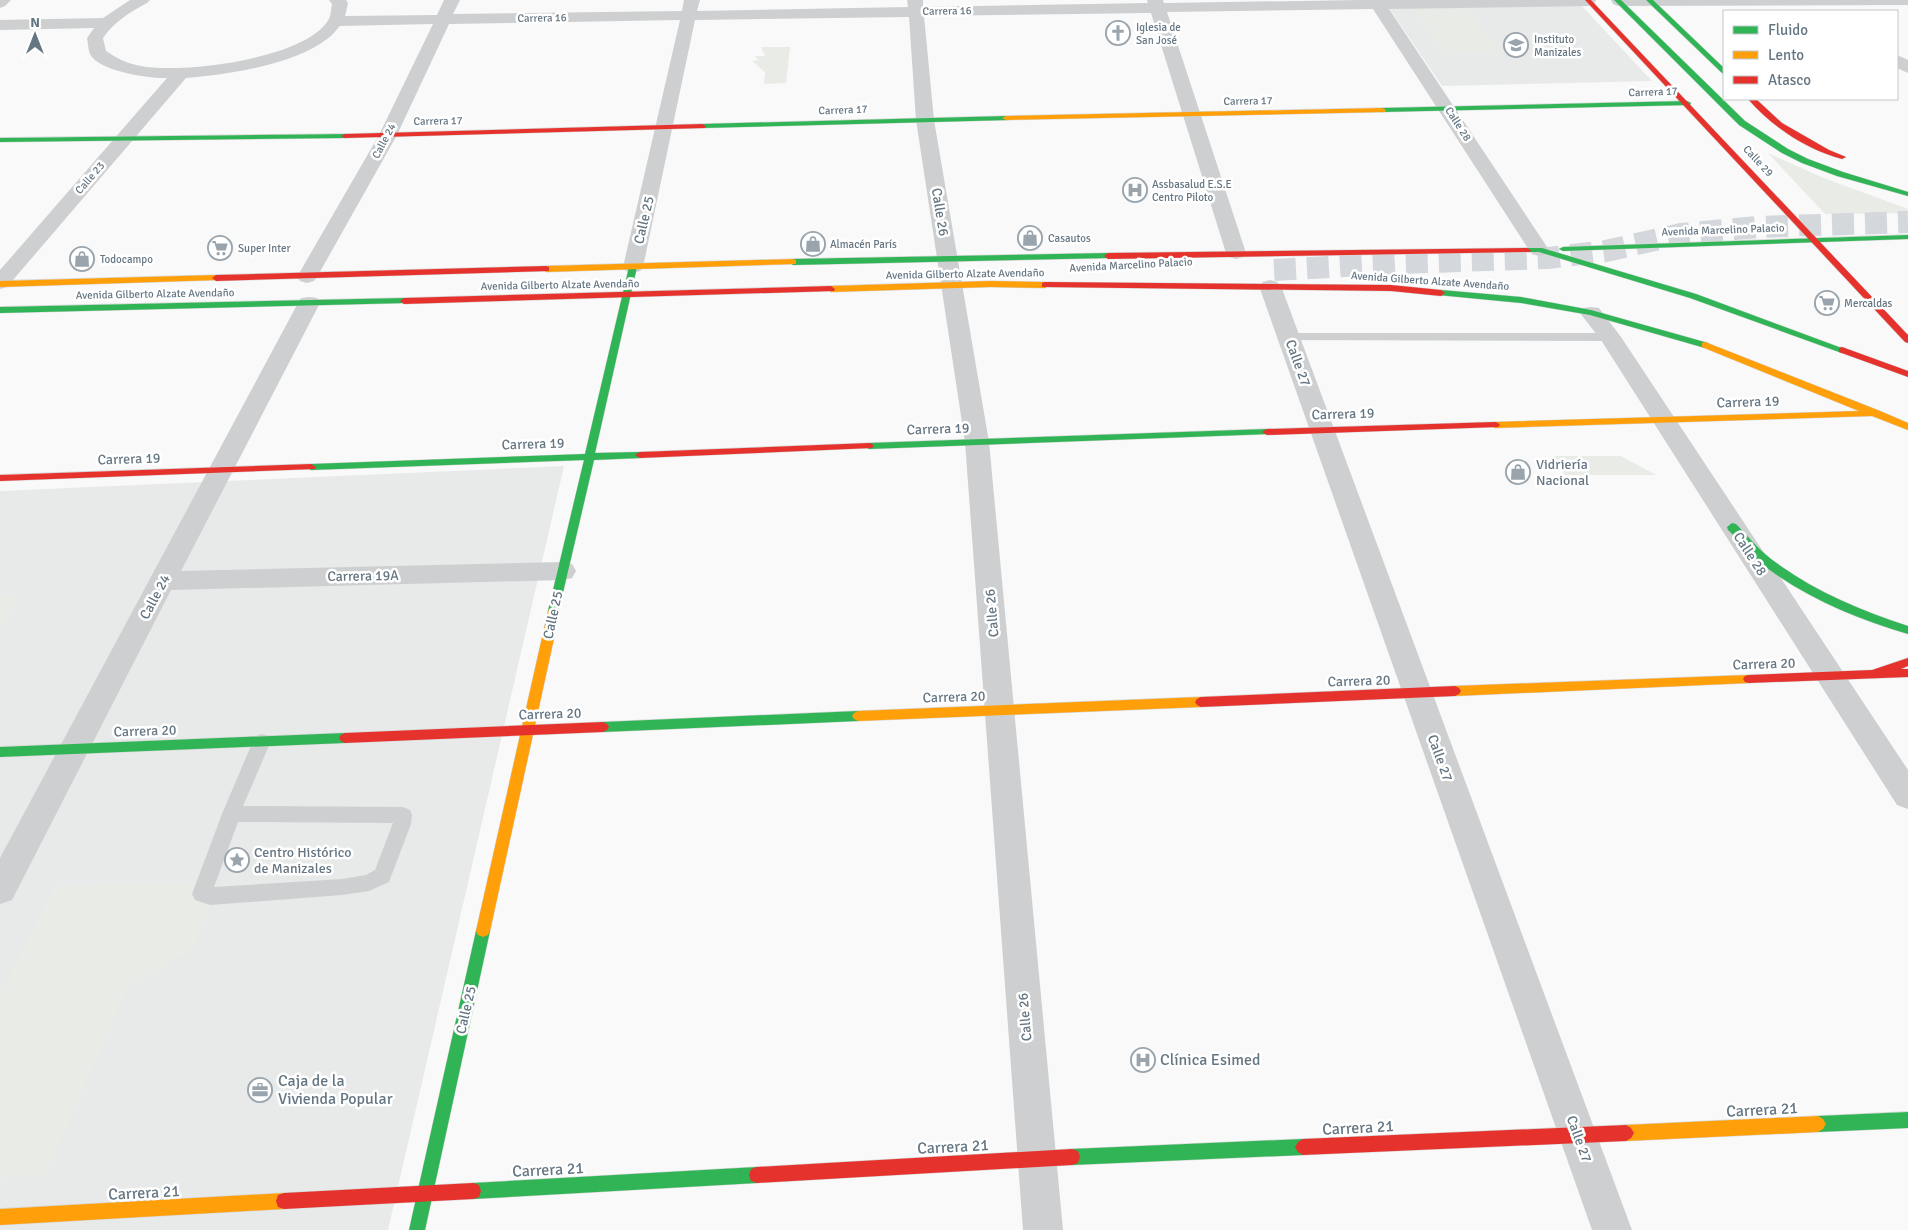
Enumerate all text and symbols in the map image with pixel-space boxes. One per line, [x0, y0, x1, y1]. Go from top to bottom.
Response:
street label: Carrera 16 [922, 4, 972, 18]
north arrow [10, 10, 60, 60]
legend [1723, 10, 1898, 100]
street label: Carrera 16 [517, 11, 567, 25]
text: N [30, 14, 40, 31]
church icon: Iglesia de San José [1105, 20, 1131, 46]
place label: Iglesia de San José [1136, 21, 1181, 47]
text: Fluido [1768, 21, 1808, 39]
school or university icon: Instituto Manizales [1503, 32, 1529, 58]
place label: Instituto Manizales [1534, 33, 1582, 59]
text: Lento [1768, 46, 1804, 64]
text: Atasco [1768, 71, 1811, 89]
street label: Carrera 17 [1628, 85, 1678, 99]
street label: Carrera 17 [1223, 94, 1273, 108]
street label: Carrera 17 [818, 103, 868, 117]
street label: Calle 28 [1442, 104, 1474, 144]
street label: Carrera 17 [413, 114, 463, 128]
street label: Calle 24 [369, 121, 399, 161]
street label: Calle 29 [1740, 143, 1776, 179]
street label: Calle 23 [73, 159, 107, 197]
hospital icon: Assbasalud E.S.E Centro Piloto [1122, 177, 1148, 203]
place label: Assbasalud E.S.E Centro Piloto [1152, 178, 1232, 204]
street label: Calle 26 [928, 187, 952, 237]
street label: Calle 25 [630, 194, 658, 246]
street label: Avenida Marcelino Palacio [1661, 221, 1785, 239]
shop icon: Casautos [1017, 225, 1043, 251]
shop icon: Almacén París [800, 231, 826, 257]
place label: Casautos [1048, 232, 1091, 245]
supermarket icon: Super Inter [207, 235, 233, 261]
place label: Almacén París [830, 238, 897, 251]
place label: Super Inter [238, 242, 290, 255]
shop icon: Todocampo [69, 246, 95, 272]
place label: Todocampo [100, 253, 153, 266]
street label: Avenida Marcelino Palacio [1069, 255, 1193, 275]
street label: Avenida Gilberto Alzate Avendaño [886, 266, 1045, 282]
street label: Avenida Gilberto Alzate Avendaño [1350, 269, 1510, 293]
street label: Avenida Gilberto Alzate Avendaño [481, 277, 640, 293]
street label: Avenida Gilberto Alzate Avendaño [76, 286, 235, 302]
supermarket icon: Mercaldas [1814, 290, 1840, 316]
place label: Mercaldas [1844, 297, 1893, 310]
street label: Calle 27 [1282, 337, 1314, 389]
street label: Carrera 19 [1716, 392, 1780, 412]
street label: Carrera 19 [1311, 404, 1375, 424]
street label: Carrera 19 [906, 419, 970, 439]
street label: Carrera 19 [501, 434, 565, 454]
street label: Carrera 19 [97, 449, 161, 469]
place label: Vidriería Nacional [1536, 456, 1589, 489]
shop icon: Vidriería Nacional [1505, 459, 1531, 485]
street label: Calle 28 [1730, 529, 1770, 579]
street label: Carrera 19A [327, 567, 399, 585]
street label: Calle 24 [136, 571, 174, 622]
street label: Calle 26 [981, 588, 1003, 638]
street label: Calle 25 [540, 589, 566, 641]
street label: Carrera 20 [1732, 654, 1796, 674]
street label: Carrera 20 [1327, 671, 1391, 691]
street label: Carrera 20 [922, 687, 986, 707]
street label: Carrera 20 [518, 704, 582, 724]
street label: Carrera 20 [113, 721, 177, 741]
street label: Calle 27 [1424, 732, 1456, 784]
place label: Centro Histórico de Manizales [254, 844, 352, 877]
place icon: Centro Histórico de Manizales [224, 847, 250, 873]
street label: Calle 25 [452, 984, 480, 1036]
street label: Calle 26 [1014, 992, 1036, 1042]
hospital icon: Clínica Esimed [1130, 1047, 1156, 1073]
place label: Clínica Esimed [1160, 1050, 1261, 1070]
place label: Caja de la Vivienda Popular [278, 1071, 393, 1109]
office icon: Caja de la Vivienda Popular [247, 1077, 273, 1103]
street label: Carrera 21 [1726, 1098, 1798, 1122]
street label: Calle 27 [1563, 1113, 1595, 1165]
street label: Carrera 21 [1322, 1116, 1394, 1140]
street label: Carrera 21 [917, 1135, 989, 1159]
street label: Carrera 21 [512, 1158, 584, 1182]
street label: Carrera 21 [108, 1181, 180, 1205]

